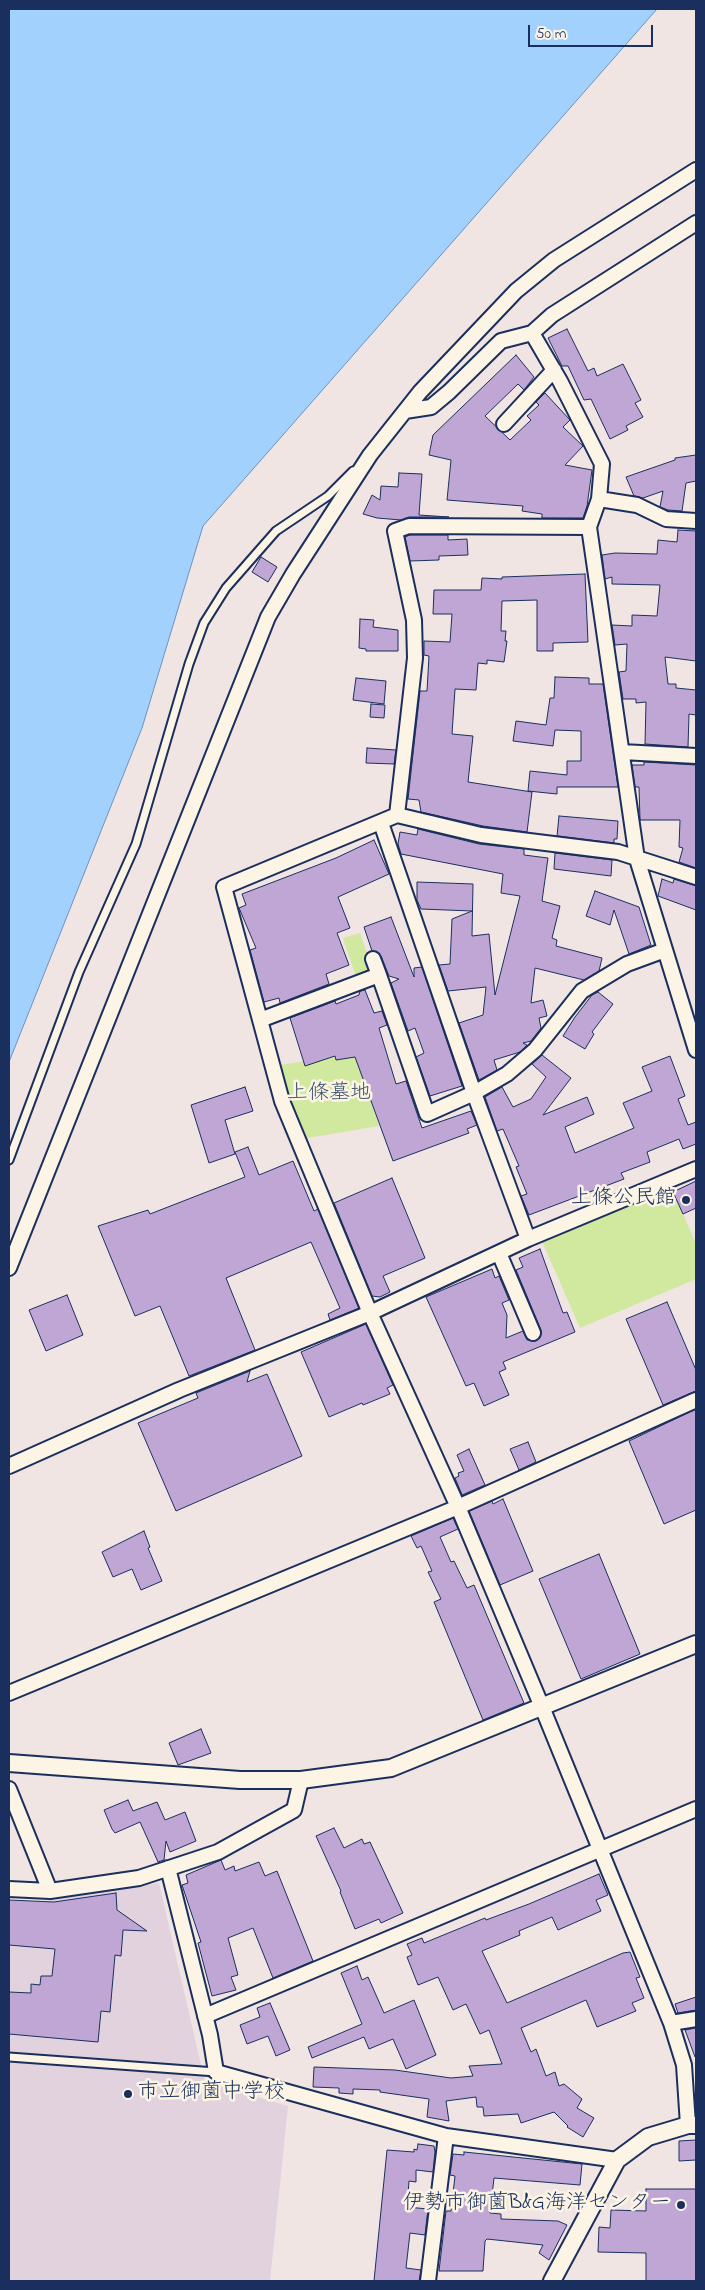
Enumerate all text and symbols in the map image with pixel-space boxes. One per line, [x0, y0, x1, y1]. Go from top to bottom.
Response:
scale bar [530, 15, 655, 47]
text: 50 m [536, 23, 566, 45]
park label: 上條墓地 [287, 1082, 371, 1108]
place label: 上條公民館 [571, 1187, 676, 1213]
marker: 上條公民館 [680, 1194, 692, 1206]
place label: 市立御薗中学校 [138, 2081, 285, 2107]
marker: 市立御薗中学校 [122, 2088, 134, 2100]
place label: 伊勢市御薗B&G海洋センター [403, 2192, 671, 2218]
marker: 伊勢市御薗B&G海洋センター [675, 2199, 687, 2211]

